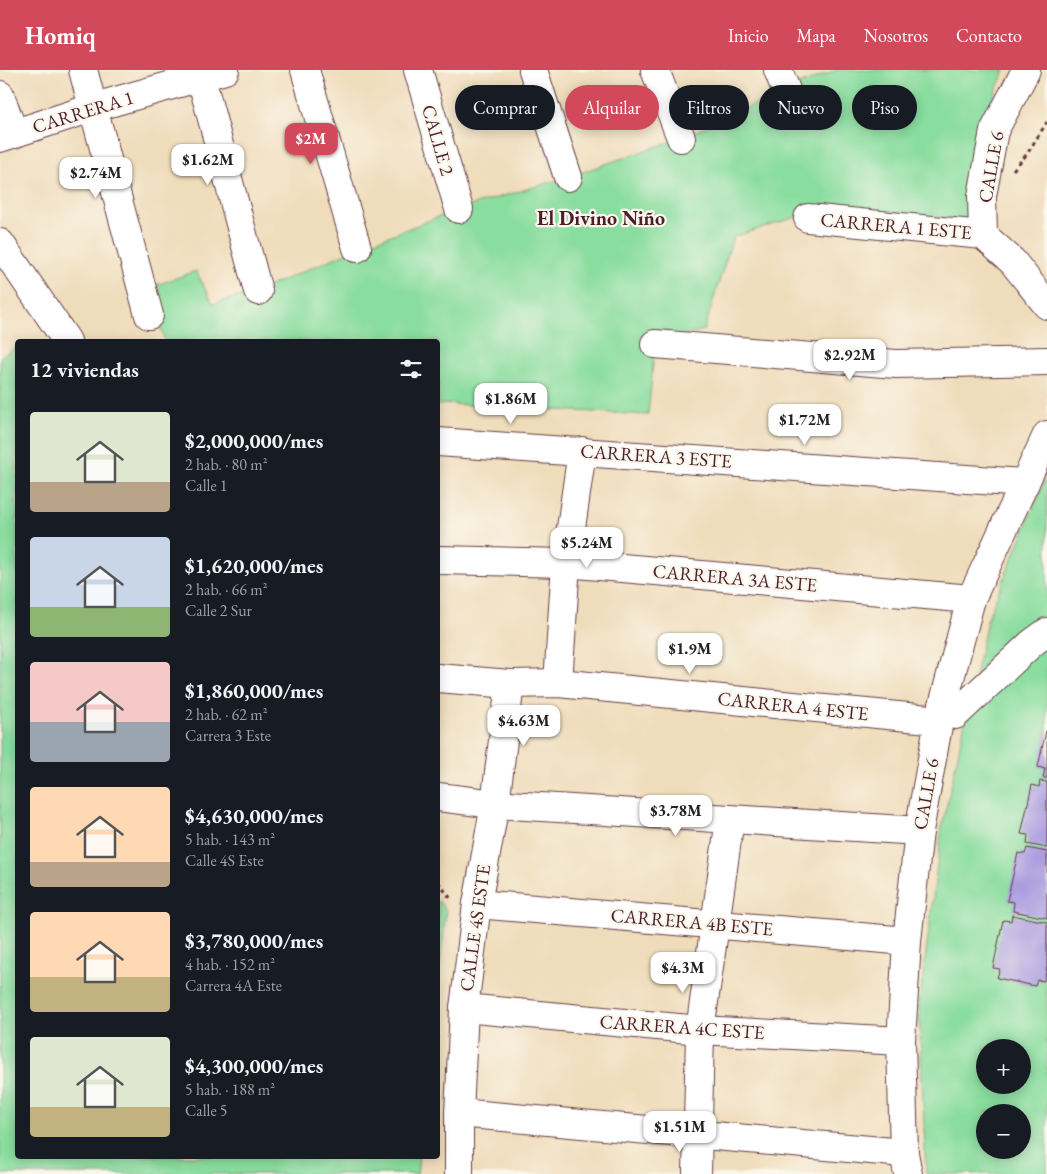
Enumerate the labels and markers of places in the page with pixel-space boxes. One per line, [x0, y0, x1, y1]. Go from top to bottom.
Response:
pin: $2M [287, 122, 335, 165]
pin: $1.62M [167, 144, 249, 186]
pin: $2.74M [55, 156, 137, 199]
pin: $2.92M [809, 338, 891, 381]
pin: $1.86M [470, 382, 552, 425]
pin: $1.72M [764, 404, 846, 446]
pin: $5.24M [546, 526, 628, 569]
pin: $1.9M [655, 632, 725, 675]
pin: $4.63M [483, 704, 565, 747]
pin: $3.78M [635, 794, 717, 837]
pin: $4.3M [648, 952, 718, 994]
pin: $1.51M [639, 1110, 721, 1153]

